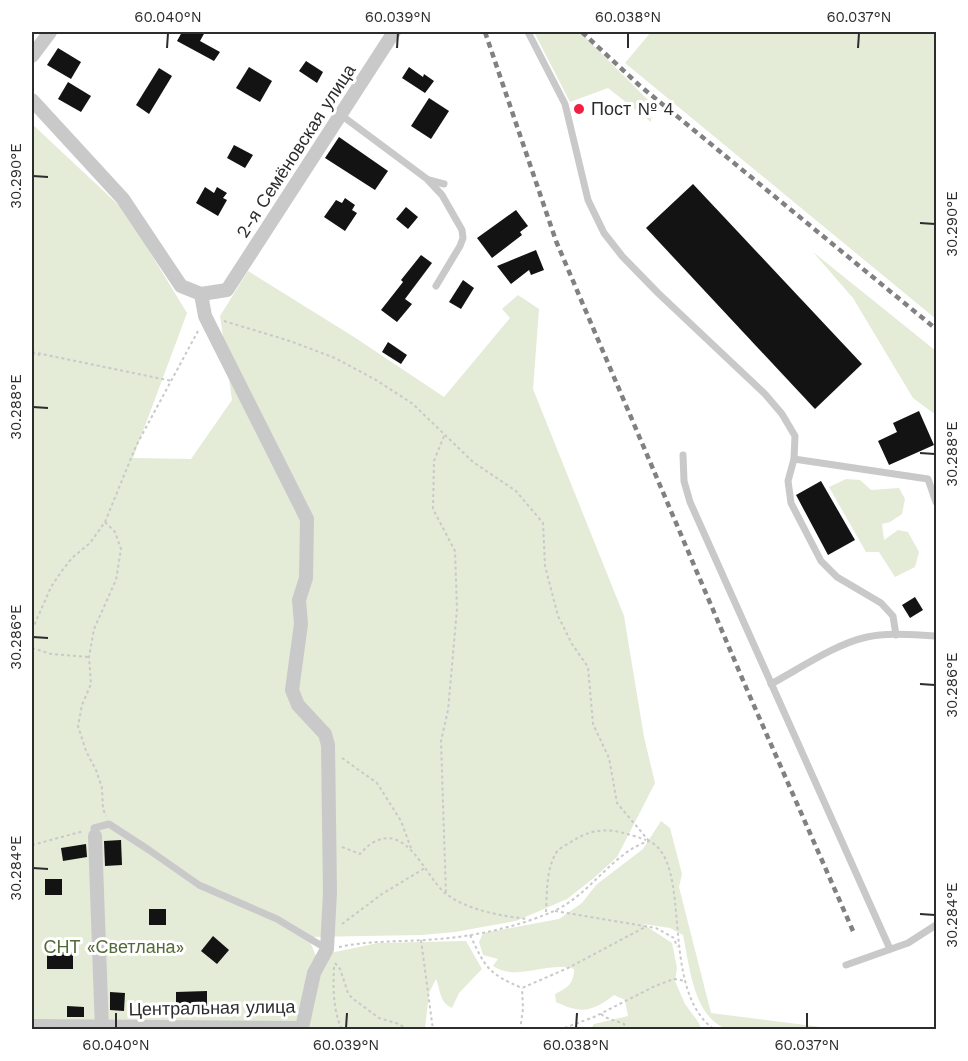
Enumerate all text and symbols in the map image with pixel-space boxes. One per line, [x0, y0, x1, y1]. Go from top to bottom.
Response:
text: 60.040°N [134, 8, 202, 26]
text: 60.039°N [365, 8, 431, 26]
text: 60.038°N [595, 8, 661, 26]
text: 60.037°N [826, 8, 892, 26]
street label: 2-я Семёновская улица [232, 59, 360, 241]
place label: Пост № 4 [591, 98, 674, 119]
marker: Пост № 4 [572, 102, 586, 116]
text: 30.290°E [7, 143, 25, 209]
text: 30.290°E [943, 191, 961, 257]
text: 30.288°E [7, 374, 25, 440]
text: 30.288°E [943, 421, 961, 487]
text: 30.286°E [7, 604, 25, 670]
text: 30.286°E [943, 652, 961, 718]
text: 30.284°E [7, 835, 25, 901]
text: 30.284°E [943, 882, 961, 948]
park label: СНТ «Светлана» [44, 936, 184, 957]
street label: Центральная улица [128, 996, 297, 1019]
text: 60.040°N [82, 1036, 150, 1054]
text: 60.039°N [313, 1036, 379, 1054]
text: 60.038°N [543, 1036, 609, 1054]
text: 60.037°N [774, 1036, 840, 1054]

